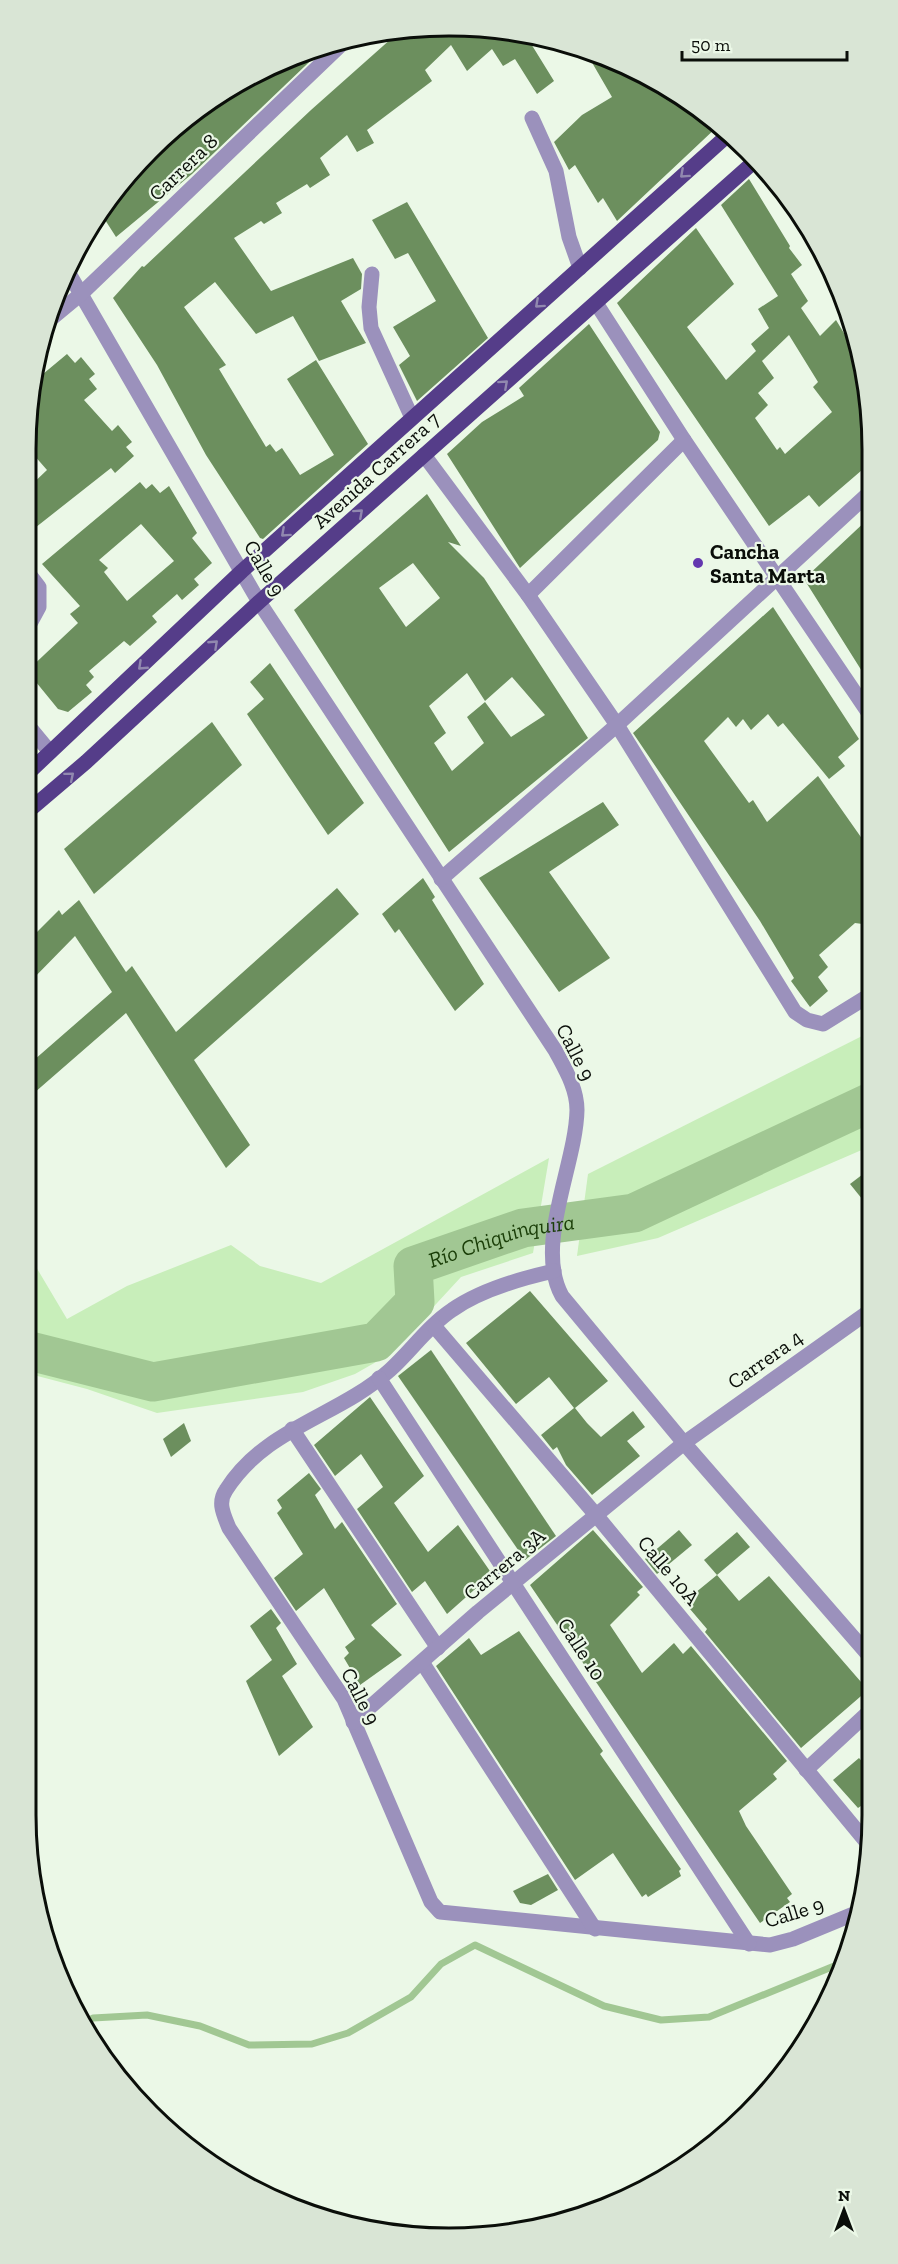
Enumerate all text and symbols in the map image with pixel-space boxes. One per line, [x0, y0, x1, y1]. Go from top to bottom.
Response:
scale bar [682, 24, 847, 62]
text: 50 m [691, 34, 731, 56]
street label: Carrera 8 [143, 128, 223, 206]
one-way arrow [681, 167, 691, 178]
one-way arrow [535, 297, 546, 308]
one-way arrow [498, 380, 508, 391]
street label: Avenida Carrera 7 [307, 406, 445, 534]
one-way arrow [352, 509, 362, 520]
one-way arrow [281, 526, 291, 537]
street label: Calle 9 [239, 535, 291, 601]
place label: Cancha Santa Marta [710, 539, 826, 588]
marker: Cancha Santa Marta [691, 556, 705, 570]
one-way arrow [207, 640, 217, 651]
one-way arrow [138, 658, 149, 669]
one-way arrow [63, 772, 74, 783]
street label: Calle 9 [551, 1019, 601, 1085]
water label: Río Chiquinquira [425, 1208, 576, 1273]
street label: Carrera 4 [722, 1324, 808, 1394]
street label: Carrera 3A [458, 1522, 550, 1605]
street label: Calle 10A [633, 1530, 706, 1610]
street label: Calle 10 [553, 1613, 611, 1685]
street label: Calle 9 [336, 1663, 386, 1729]
street label: Calle 9 [761, 1891, 827, 1933]
north arrow [814, 2180, 874, 2240]
text: N [838, 2186, 850, 2205]

